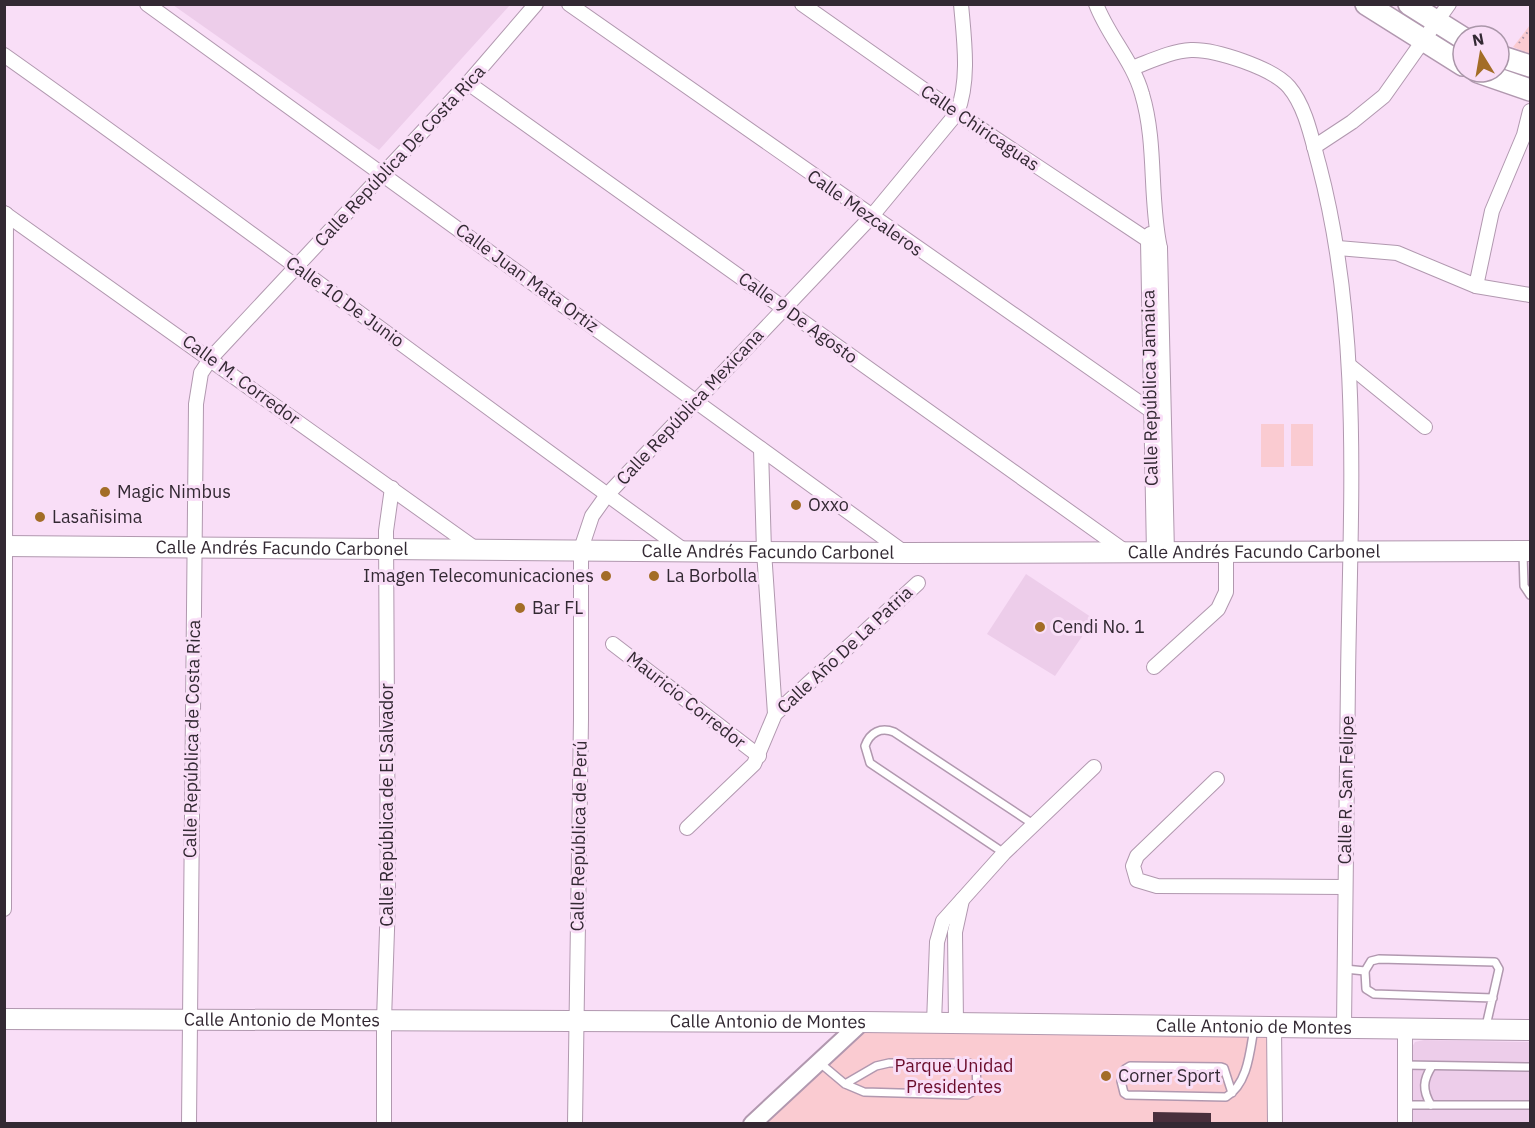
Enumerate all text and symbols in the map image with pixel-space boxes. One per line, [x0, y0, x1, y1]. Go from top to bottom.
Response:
north arrow [1451, 24, 1511, 84]
text: N [1471, 28, 1486, 50]
street label: Calle República De Costa Rica [309, 60, 490, 251]
street label: Calle Chiricaguas [917, 79, 1044, 176]
street label: Calle Mezcaleros [803, 164, 928, 261]
street label: Calle Juan Mata Ortiz [451, 218, 603, 337]
street label: Calle 10 De Junio [282, 251, 409, 352]
street label: Calle 9 De Agosto [734, 267, 862, 369]
street label: Calle República Jamaica [1136, 289, 1163, 486]
street label: Calle República Mexicana [611, 323, 768, 490]
street label: Calle M. Corredor [178, 329, 305, 430]
place label: Magic Nimbus [117, 480, 231, 503]
marker: Magic Nimbus [98, 485, 112, 499]
place label: Oxxo [808, 493, 849, 516]
marker: Oxxo [789, 498, 803, 512]
place label: Lasañisima [52, 505, 143, 528]
marker: Lasañisima [33, 510, 47, 524]
street label: Calle Andrés Facundo Carbonel [156, 535, 409, 560]
street label: Calle Andrés Facundo Carbonel [642, 539, 894, 564]
street label: Calle Andrés Facundo Carbonel [1128, 539, 1380, 563]
place label: Imagen Telecomunicaciones [363, 564, 594, 587]
place label: La Borbolla [666, 564, 758, 587]
marker: Imagen Telecomunicaciones [599, 569, 613, 583]
marker: La Borbolla [647, 569, 661, 583]
street label: Calle Año De La Patria [772, 581, 918, 718]
place label: Bar FL [532, 596, 583, 619]
marker: Bar FL [513, 601, 527, 615]
place label: Cendi No. 1 [1052, 615, 1145, 638]
street label: Calle República de Costa Rica [178, 619, 205, 858]
marker: Cendi No. 1 [1033, 620, 1047, 634]
street label: Mauricio Corredor [622, 646, 751, 753]
street label: Calle República de El Salvador [375, 683, 398, 927]
street label: Calle R. San Felipe [1333, 715, 1358, 865]
street label: Calle República de Perú [565, 740, 592, 932]
street label: Calle Antonio de Montes [184, 1008, 380, 1031]
street label: Calle Antonio de Montes [670, 1009, 866, 1033]
street label: Calle Antonio de Montes [1156, 1014, 1352, 1039]
park label: Parque Unidad Presidentes [894, 1054, 1014, 1098]
place label: Corner Sport [1118, 1064, 1221, 1087]
marker: Corner Sport [1099, 1069, 1113, 1083]

